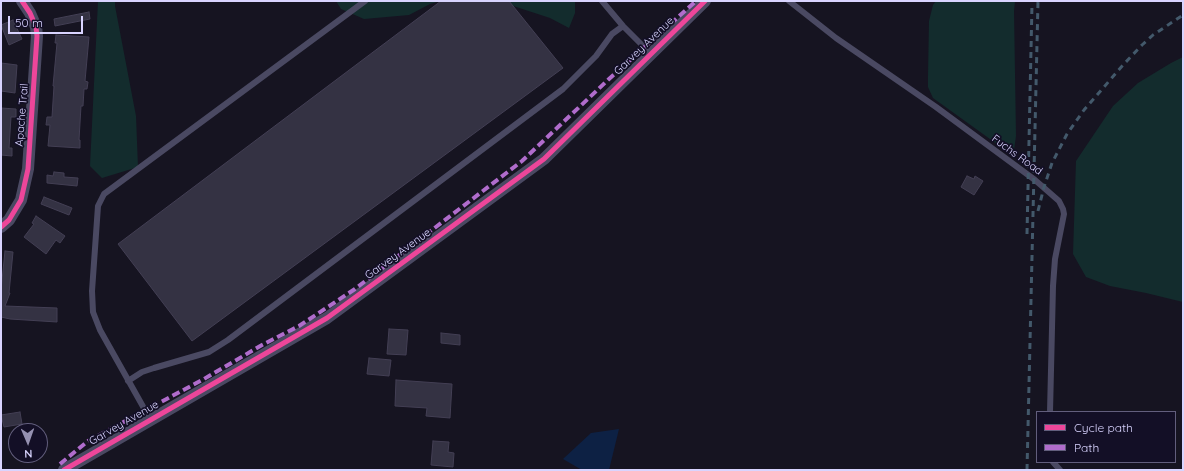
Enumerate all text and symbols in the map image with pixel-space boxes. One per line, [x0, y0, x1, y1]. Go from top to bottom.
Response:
scale bar [10, 8, 85, 34]
street label: Garvey Avenue [611, 14, 677, 78]
text: 50 m [15, 15, 43, 30]
street label: Apache Trail [13, 83, 31, 147]
street label: Fuchs Road [989, 132, 1045, 178]
street label: Garvey Avenue [363, 226, 433, 282]
street label: Garvey Avenue [87, 398, 161, 448]
legend [1036, 411, 1176, 463]
text: Cycle path [1074, 420, 1133, 435]
north arrow [8, 423, 48, 463]
text: Path [1074, 440, 1099, 455]
text: N [24, 447, 33, 461]

